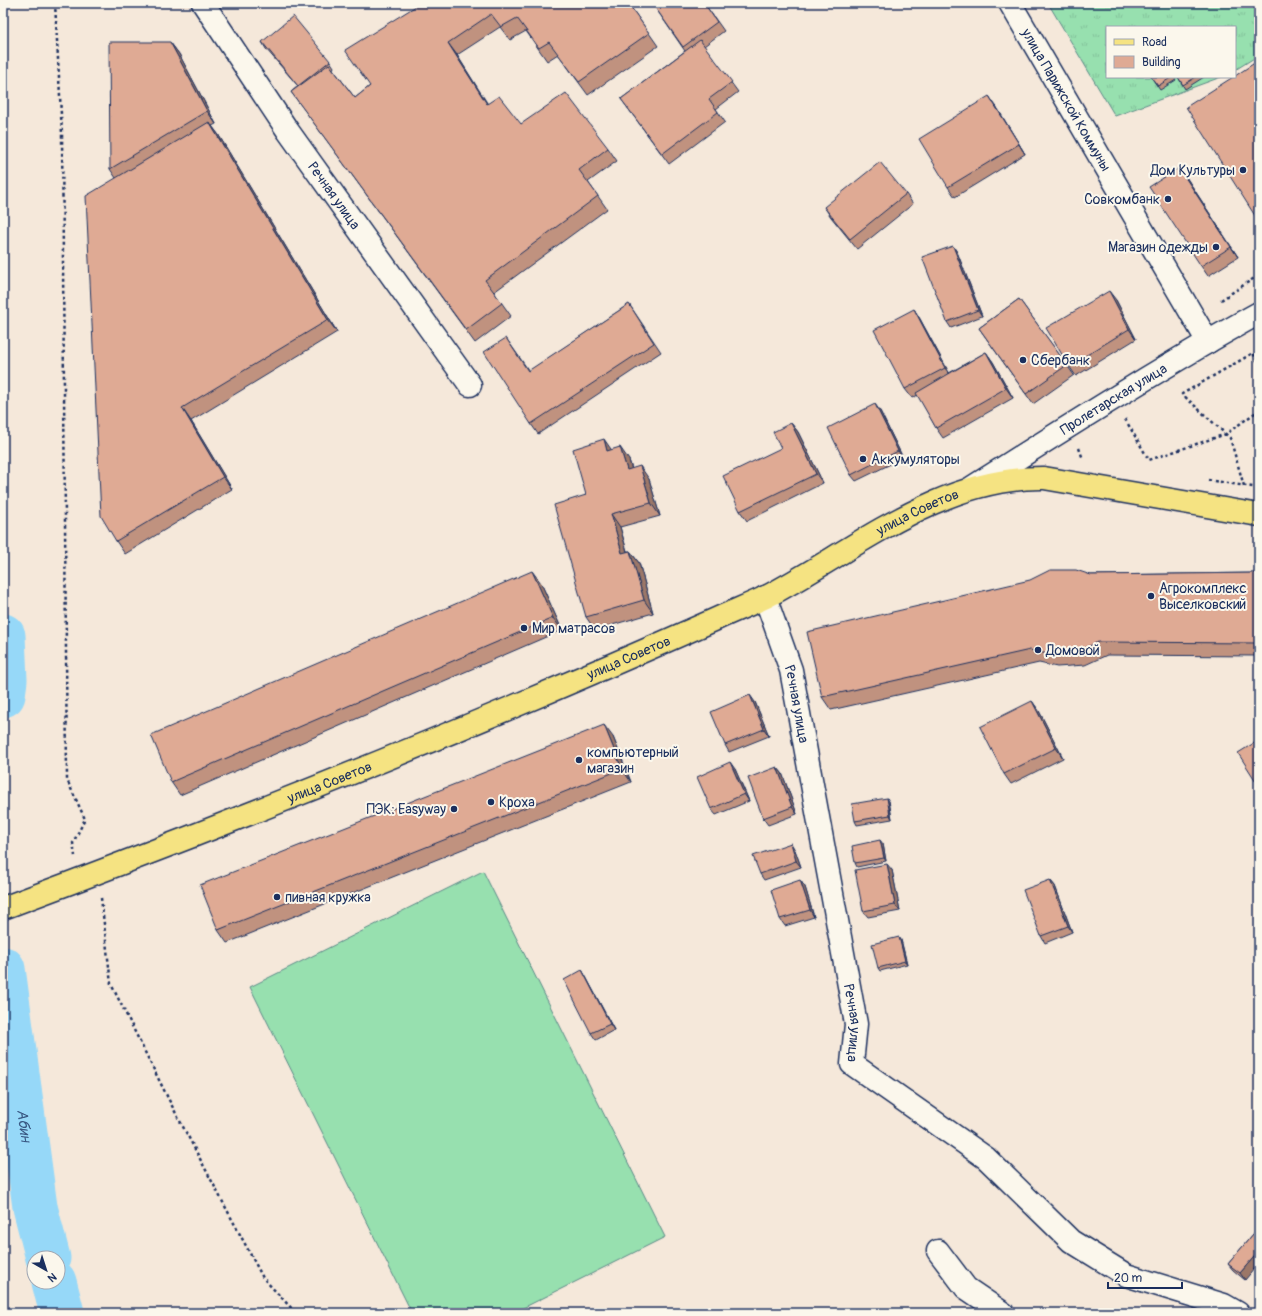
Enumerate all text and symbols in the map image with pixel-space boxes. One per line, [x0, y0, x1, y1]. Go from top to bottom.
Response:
street label: улица Парижской Коммуны [1017, 25, 1114, 174]
legend [1106, 26, 1236, 78]
text: Road [1142, 35, 1167, 50]
text: Building [1142, 55, 1181, 70]
street label: Речная улица [304, 159, 364, 233]
place label: Дом Культуры [1149, 162, 1235, 179]
marker: Дом Культуры [1238, 165, 1248, 175]
place label: Совкомбанк [1084, 191, 1160, 208]
marker: Совкомбанк [1163, 194, 1173, 204]
place label: Магазин одежды [1108, 239, 1208, 256]
marker: Магазин одежды [1211, 242, 1221, 252]
place label: Сбербанк [1031, 352, 1090, 369]
marker: Сбербанк [1018, 355, 1028, 365]
street label: Пролетарская улица [1057, 360, 1170, 439]
place label: Аккумуляторы [871, 451, 960, 468]
marker: Аккумуляторы [858, 454, 868, 464]
street label: улица Советов [873, 486, 961, 540]
place label: Агрокомплекс Выселковский [1159, 580, 1247, 613]
marker: Агрокомплекс Выселковский [1146, 591, 1156, 601]
place label: Мир матрасов [532, 620, 615, 637]
marker: Мир матрасов [519, 623, 529, 633]
street label: улица Советов [584, 632, 673, 684]
place label: Домовой [1045, 642, 1100, 659]
marker: Домовой [1033, 645, 1043, 655]
street label: Речная улица [781, 663, 812, 744]
place label: компьютерный магазин [587, 744, 679, 777]
marker: компьютерный магазин [574, 755, 584, 765]
street label: улица Советов [284, 758, 374, 807]
place label: Кроха [499, 794, 535, 811]
marker: Кроха [486, 797, 496, 807]
place label: ПЭК: Easyway [366, 801, 446, 818]
marker: ПЭК: Easyway [449, 804, 459, 814]
place label: пивная кружка [285, 889, 371, 906]
marker: пивная кружка [272, 892, 282, 902]
street label: Речная улица [840, 982, 864, 1063]
water label: Абин [12, 1108, 35, 1145]
north arrow [26, 1250, 66, 1290]
scale bar [1108, 1264, 1182, 1290]
text: N [45, 1270, 59, 1285]
text: 20 m [1114, 1271, 1143, 1286]

